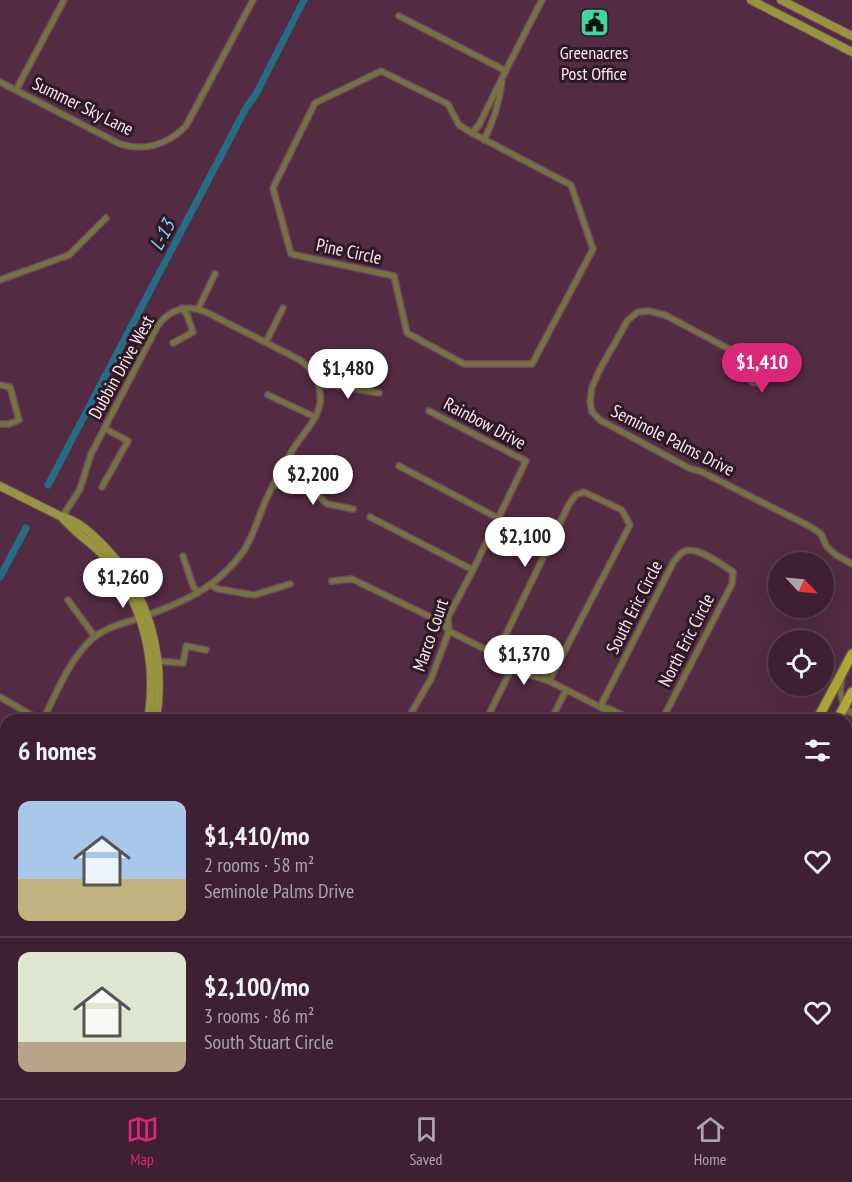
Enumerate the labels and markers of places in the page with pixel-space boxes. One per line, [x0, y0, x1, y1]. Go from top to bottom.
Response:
public building icon: Greenacres Post Office [578, 7, 610, 39]
place label: Greenacres Post Office [560, 41, 628, 85]
pin: $1,410 [713, 343, 811, 394]
pin: $1,480 [299, 349, 397, 400]
pin: $2,200 [264, 455, 362, 506]
pin: $2,100 [476, 517, 574, 568]
pin: $1,260 [74, 558, 172, 609]
pin: $1,370 [475, 635, 573, 686]

